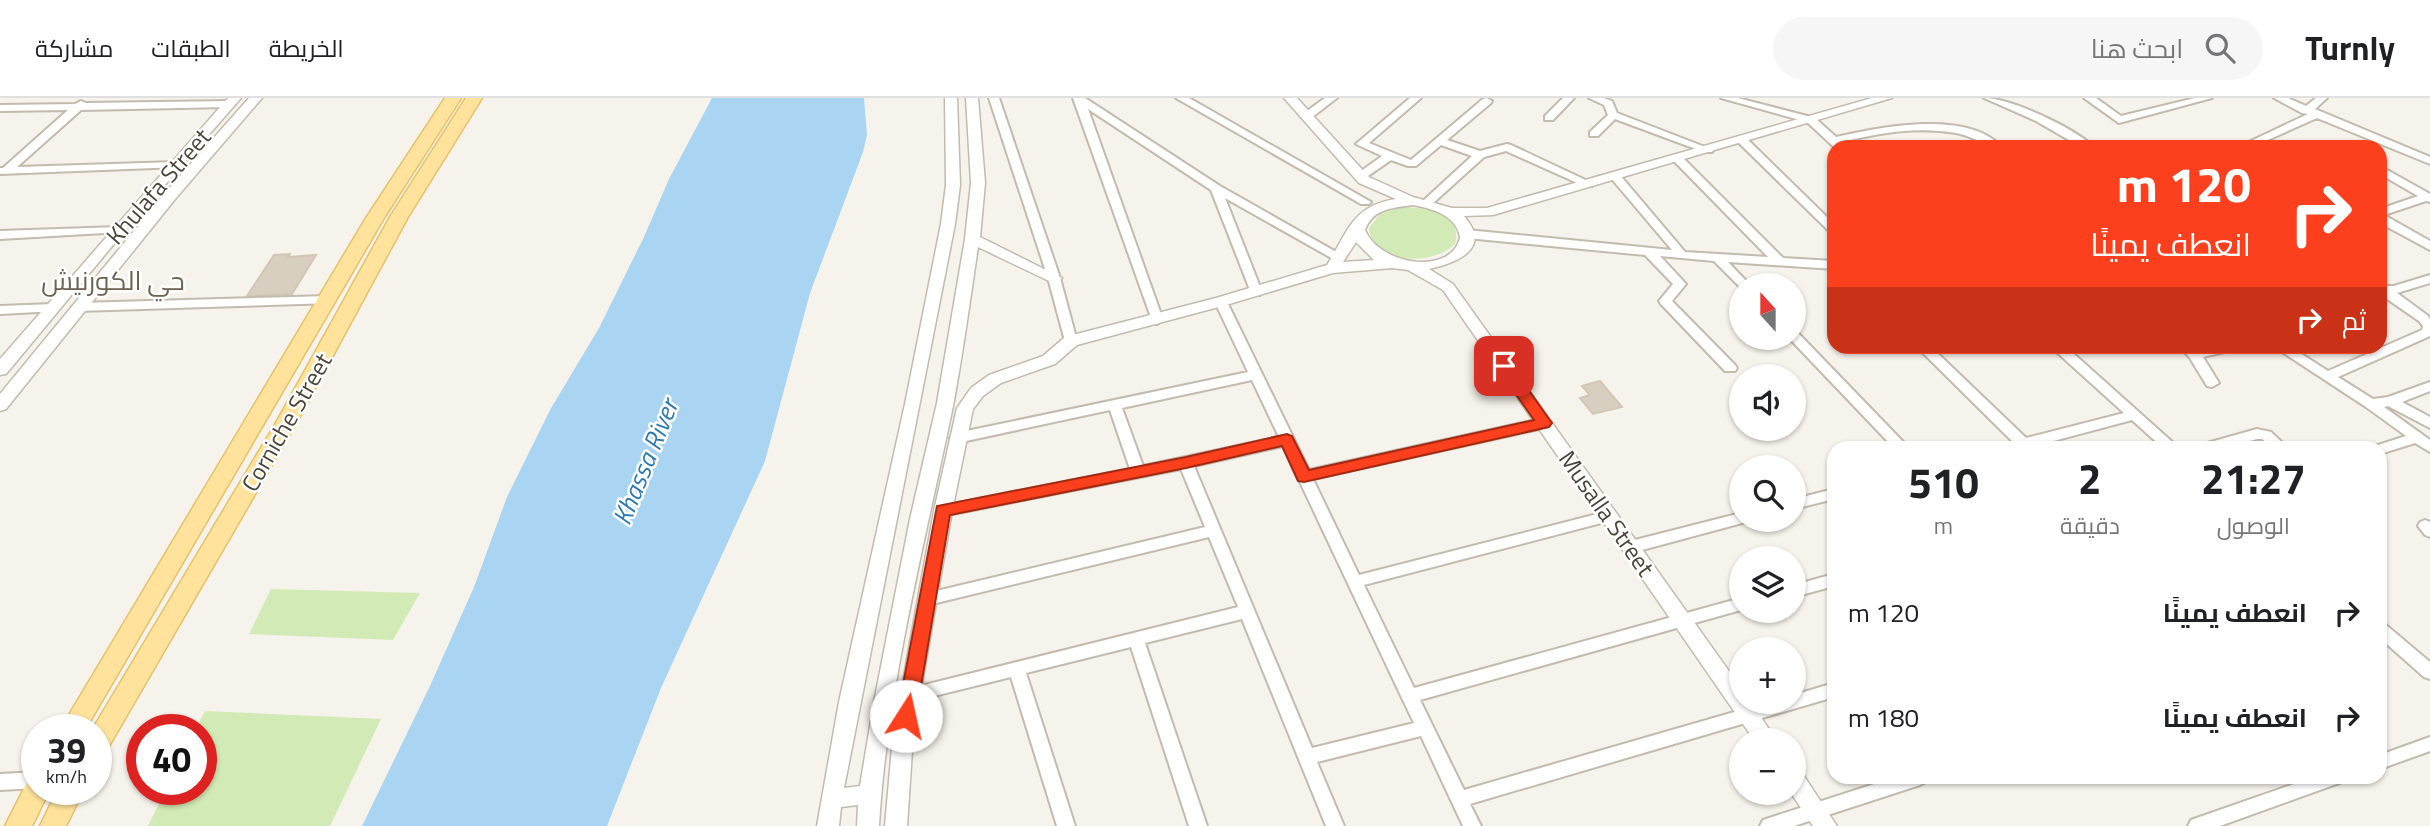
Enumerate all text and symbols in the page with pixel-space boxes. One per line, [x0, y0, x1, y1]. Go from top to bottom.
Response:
search box [1773, 17, 2263, 80]
text: Turnly [2305, 23, 2395, 73]
text: ابحث هنا [2091, 29, 2183, 68]
icon: search [2201, 29, 2239, 67]
text: مشاركة [35, 30, 113, 66]
text: الطبقات [151, 30, 231, 66]
text: الخريطة [269, 30, 344, 66]
street label: Khulafa Street [97, 119, 219, 252]
text: 120 m [2117, 146, 2251, 221]
icon: right [2275, 168, 2366, 259]
text: انعطف يمينًا [2090, 220, 2251, 268]
district label: حي الكورنيش [41, 261, 185, 302]
north arrow [1729, 273, 1806, 350]
map controls [1729, 273, 1806, 805]
icon: right [2290, 301, 2328, 339]
text: ثم [2342, 301, 2366, 340]
pin [1474, 336, 1534, 396]
street label: Corniche Street [232, 346, 341, 498]
icon: arrive [1485, 347, 1523, 385]
button: sound [1729, 364, 1806, 441]
water label: Khassa River [602, 391, 689, 531]
street label: Musalla Street [1550, 443, 1664, 584]
text: 2 [2078, 446, 2102, 510]
text: 21:27 [2201, 446, 2306, 510]
text: 510 [1908, 450, 1979, 514]
button: search [1729, 455, 1806, 532]
text: m [1934, 508, 1953, 543]
text: دقيقة [2060, 508, 2120, 543]
text: الوصول [2217, 508, 2290, 543]
button: layers [1729, 546, 1806, 623]
text: 120 m [1848, 593, 1919, 632]
text: انعطف يمينًا [2163, 593, 2307, 632]
icon: right [2328, 594, 2366, 632]
button: + [1729, 637, 1806, 714]
position arrow [869, 679, 943, 753]
text: 180 m [1848, 698, 1919, 737]
text: انعطف يمينًا [2163, 698, 2307, 737]
icon: right [2328, 699, 2366, 737]
speed limit sign: 40 [126, 714, 217, 805]
text: 39 [47, 723, 86, 777]
button: − [1729, 728, 1806, 805]
text: km/h [46, 763, 87, 790]

